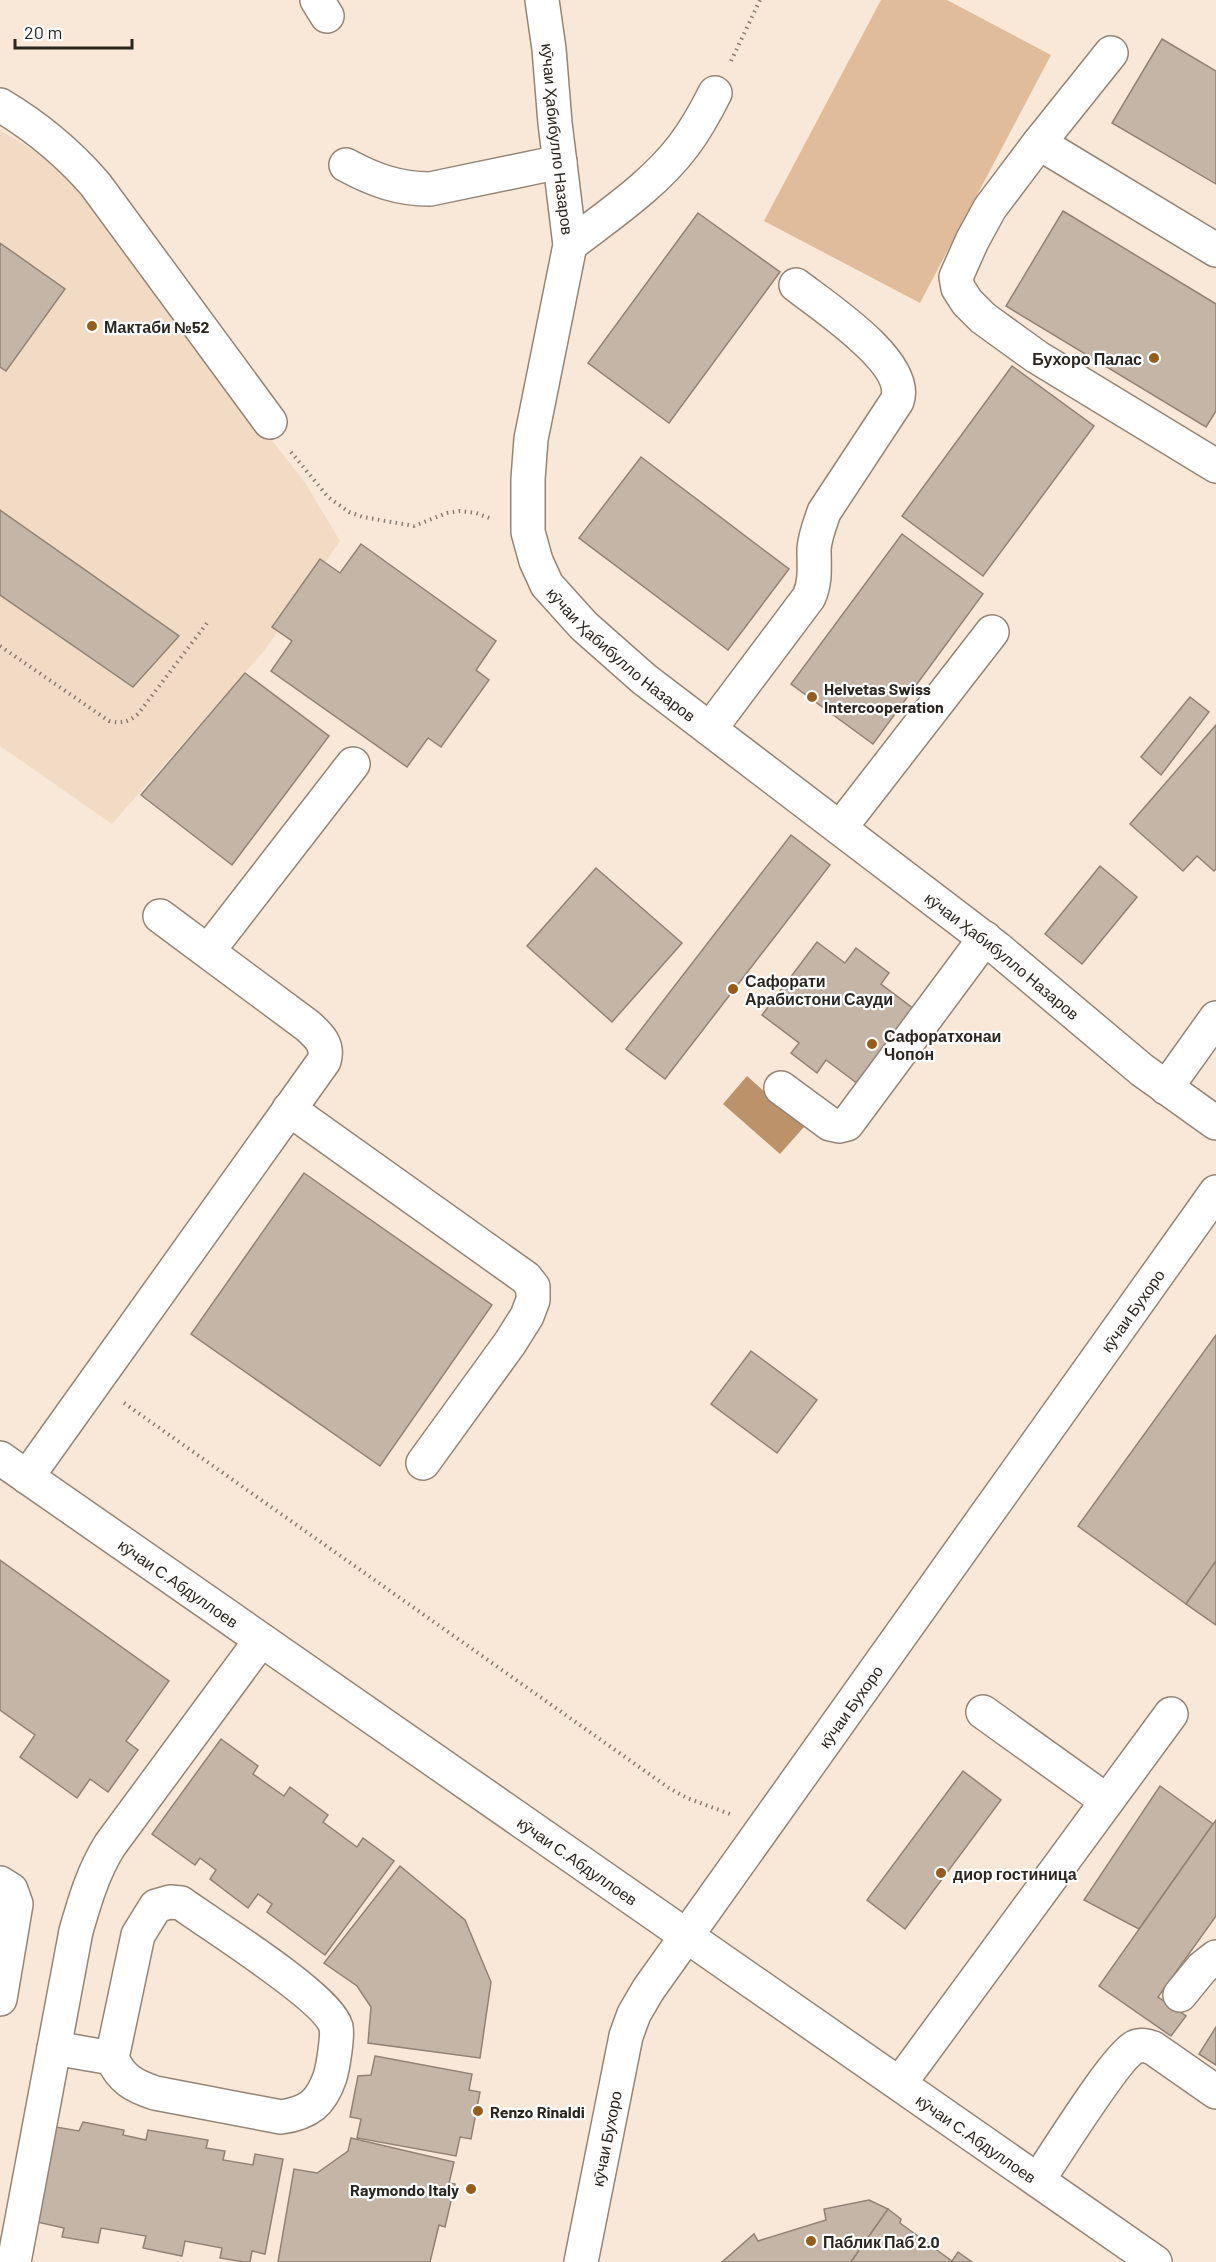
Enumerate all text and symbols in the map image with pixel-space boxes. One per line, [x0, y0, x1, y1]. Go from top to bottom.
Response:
scale bar [15, 12, 132, 50]
text: 20 m [24, 21, 62, 43]
street label: кӯчаи Ҳабибулло Назаров [539, 42, 578, 236]
place label: Мактаби №52 [104, 317, 210, 336]
marker: Мактаби №52 [85, 319, 99, 333]
place label: Бухоро Палас [1032, 349, 1142, 368]
marker: Бухоро Палас [1147, 351, 1161, 365]
street label: кӯчаи Ҳабибулло Назаров [544, 583, 700, 725]
place label: Helvetas Swiss Intercooperation [824, 679, 944, 716]
marker: Helvetas Swiss Intercooperation [805, 690, 819, 704]
street label: кӯчаи Ҳабибулло Назаров [922, 887, 1083, 1023]
place label: Сафорати Арабистони Сауди [745, 971, 893, 1008]
marker: Сафорати Арабистони Сауди [726, 982, 740, 996]
place label: Сафоратхонаи Чопон [884, 1026, 1001, 1063]
marker: Сафоратхонаи Чопон [865, 1037, 879, 1051]
street label: кӯчаи Бухоро [1096, 1265, 1168, 1355]
street label: кӯчаи С.Абдуллоев [115, 1534, 242, 1631]
street label: кӯчаи Бухоро [814, 1661, 886, 1751]
street label: кӯчаи С.Абдуллоев [514, 1812, 641, 1908]
place label: диор гостиница [953, 1864, 1077, 1883]
marker: диор гостиница [934, 1866, 948, 1880]
street label: кӯчаи Бухоро [587, 2089, 624, 2188]
street label: кӯчаи С.Абдуллоев [913, 2090, 1040, 2186]
place label: Renzo Rinaldi [490, 2102, 585, 2121]
marker: Renzo Rinaldi [471, 2104, 485, 2118]
place label: Raymondo Italy [350, 2180, 459, 2199]
marker: Raymondo Italy [464, 2182, 478, 2196]
place label: Паблик Паб 2.0 [823, 2232, 940, 2251]
marker: Паблик Паб 2.0 [804, 2234, 818, 2248]

